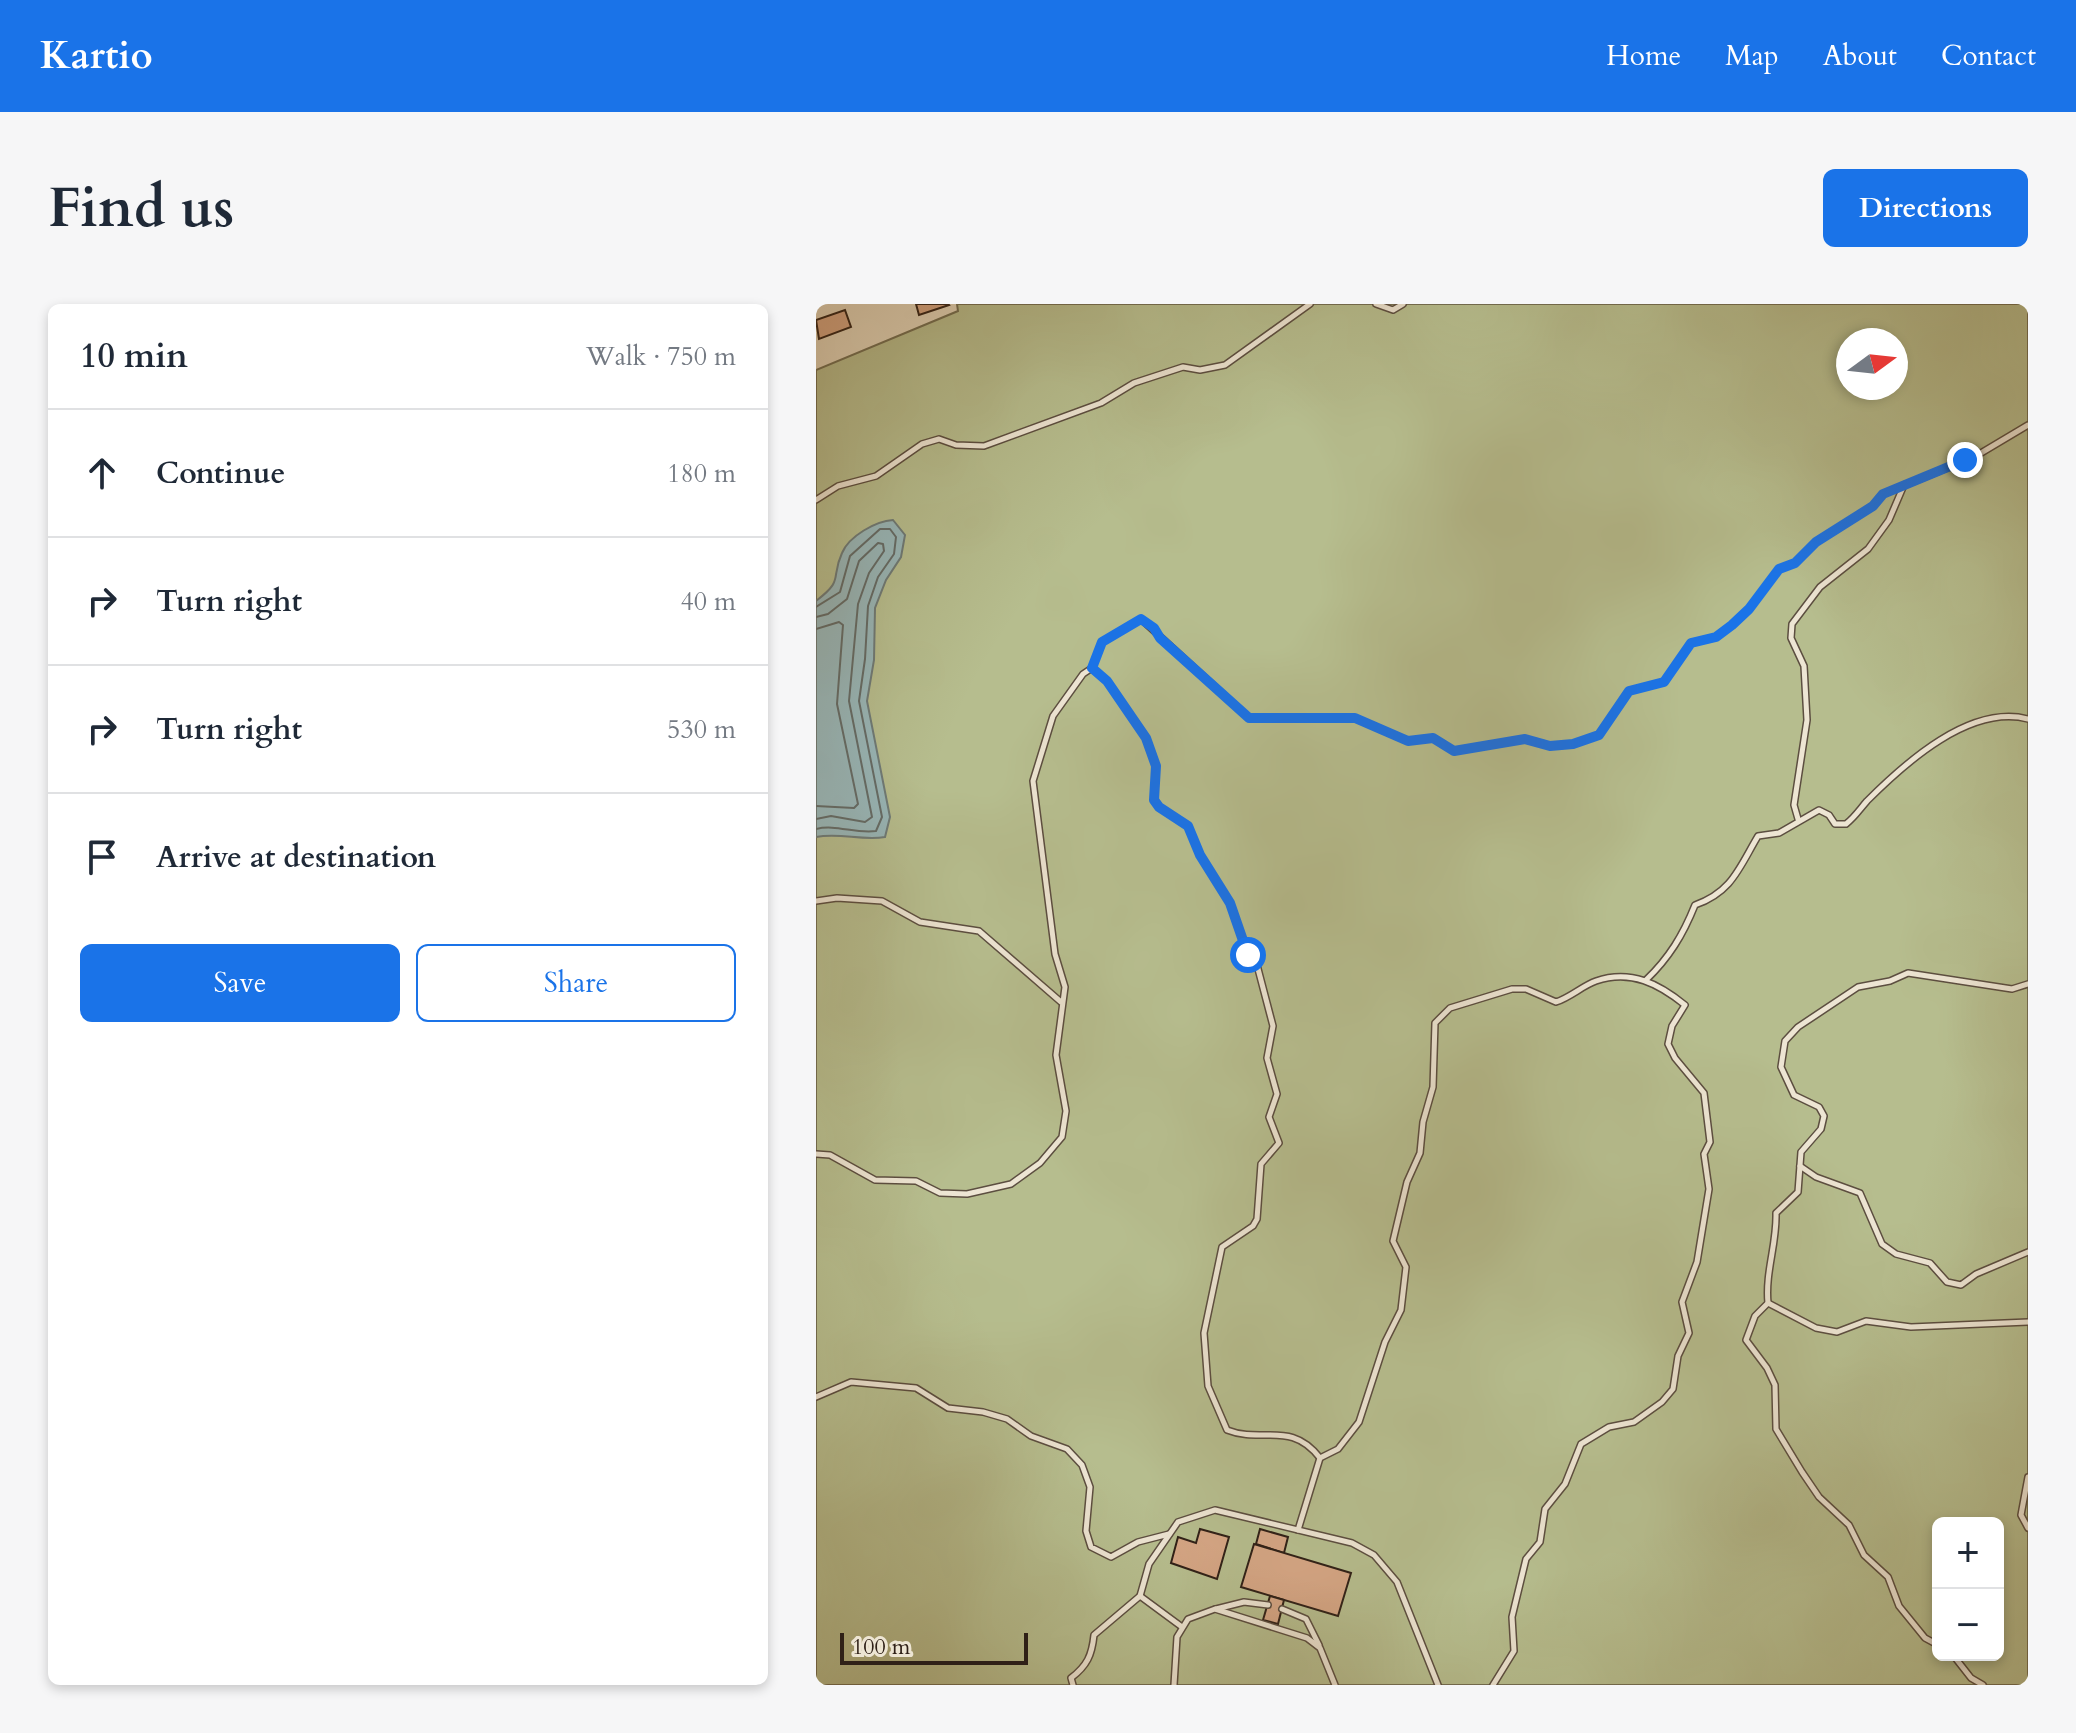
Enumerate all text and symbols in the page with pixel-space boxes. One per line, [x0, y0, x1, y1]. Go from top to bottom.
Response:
text: Kartio [40, 30, 153, 82]
text: Home [1606, 37, 1681, 75]
text: Map [1725, 37, 1779, 75]
text: About [1823, 37, 1897, 75]
text: Contact [1941, 37, 2036, 75]
button: Directions [1823, 169, 2028, 247]
text: Find us [48, 171, 234, 246]
north arrow [1836, 328, 1908, 400]
text: 10 min [80, 333, 188, 379]
text: Walk · 750 m [586, 339, 736, 374]
route end [1947, 442, 1983, 478]
icon: ahead [80, 451, 124, 495]
text: Continue [156, 453, 285, 494]
text: 180 m [667, 456, 736, 491]
icon: right [80, 579, 124, 623]
text: Turn right [156, 581, 302, 622]
text: 40 m [680, 584, 736, 619]
icon: right [80, 707, 124, 751]
text: Turn right [156, 709, 302, 750]
text: 530 m [667, 712, 736, 747]
icon: arrive [80, 835, 124, 879]
text: Arrive at destination [156, 837, 436, 878]
route start [1230, 937, 1266, 973]
button: Save [80, 944, 400, 1022]
button: Share [416, 944, 736, 1022]
map controls [1932, 1517, 2004, 1661]
button: + [1932, 1517, 2004, 1589]
button: − [1932, 1589, 2004, 1661]
scale bar [840, 1629, 1028, 1665]
text: 100 m [852, 1632, 910, 1662]

